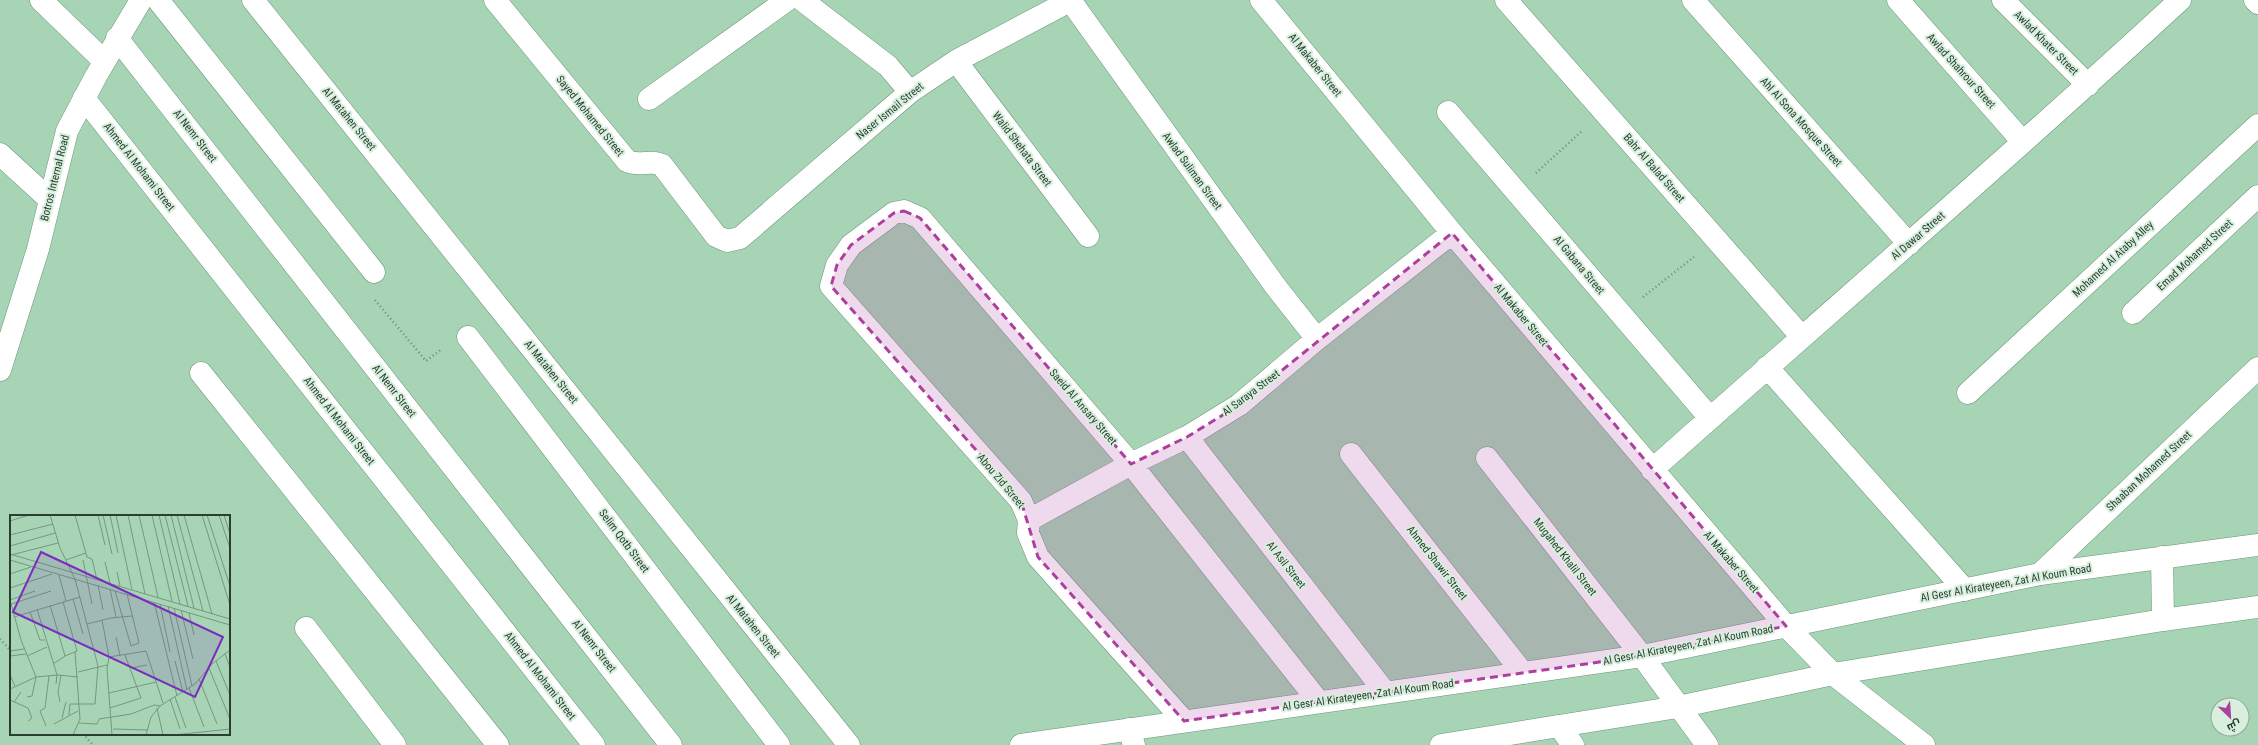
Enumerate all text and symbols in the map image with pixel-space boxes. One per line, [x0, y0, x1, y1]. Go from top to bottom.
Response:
street label: Awlad Khater Street [2011, 8, 2081, 78]
street label: Al Makaber Street [1286, 31, 1344, 99]
street label: Awlad Shahrour Street [1924, 31, 1998, 111]
street label: Sayed Mohamed Street [553, 73, 627, 159]
street label: Ahl Al Sona Mosque Street [1758, 75, 1844, 169]
street label: Naser Ismail Street [854, 80, 926, 142]
street label: Al Matahen Street [320, 85, 378, 153]
street label: Al Nemr Street [170, 107, 220, 165]
street label: Walid Shehata Street [990, 109, 1054, 189]
street label: Ahmed Al Mohami Street [101, 120, 177, 214]
street label: Awlad Suliman Street [1160, 130, 1224, 212]
street label: Bahr Al Balad Street [1621, 131, 1687, 205]
street label: Botros Internal Road [38, 133, 72, 223]
street label: Al Dawar Street [1888, 209, 1948, 263]
street label: Emad Mohamed Street [2155, 217, 2235, 293]
street label: Mohamed Al Ataby Alley [2070, 218, 2156, 300]
street label: Al Gabana Street [1551, 233, 1607, 297]
street label: Al Makaber Street [1491, 281, 1551, 349]
street label: Al Matahen Street [522, 338, 580, 406]
street label: Al Nemr Street [369, 362, 419, 420]
street label: Saeid Al Ansary Street [1046, 366, 1120, 448]
street label: Al Saraya Street [1220, 367, 1282, 419]
street label: Ahmed Al Mohami Street [301, 374, 377, 468]
street label: Shaaban Mohamed Street [2104, 428, 2194, 514]
street label: Abou Zid Street [974, 451, 1028, 511]
street label: Selim Qotb Street [596, 507, 652, 575]
inset map [10, 515, 230, 735]
street label: Mugahed Khalil Street [1531, 515, 1599, 599]
street label: Ahmed Shawir Street [1404, 523, 1470, 603]
street label: Al Makaber Street [1701, 529, 1761, 595]
street label: Al Asil Street [1264, 539, 1308, 591]
street label: Al Gesr Al Kirateyeen, Zat Al Koum Road [1920, 562, 2092, 604]
street label: Al Matahen Street [724, 592, 782, 660]
street label: Al Nemr Street [569, 617, 619, 675]
street label: Al Gesr Al Kirateyeen, Zat Al Koum Road [1602, 622, 1774, 668]
street label: Ahmed Al Mohami Street [502, 629, 578, 723]
street label: Al Gesr Al Kirateyeen, Zat Al Koum Road [1281, 677, 1455, 713]
north arrow [2210, 697, 2250, 737]
text: ش [2225, 717, 2243, 734]

